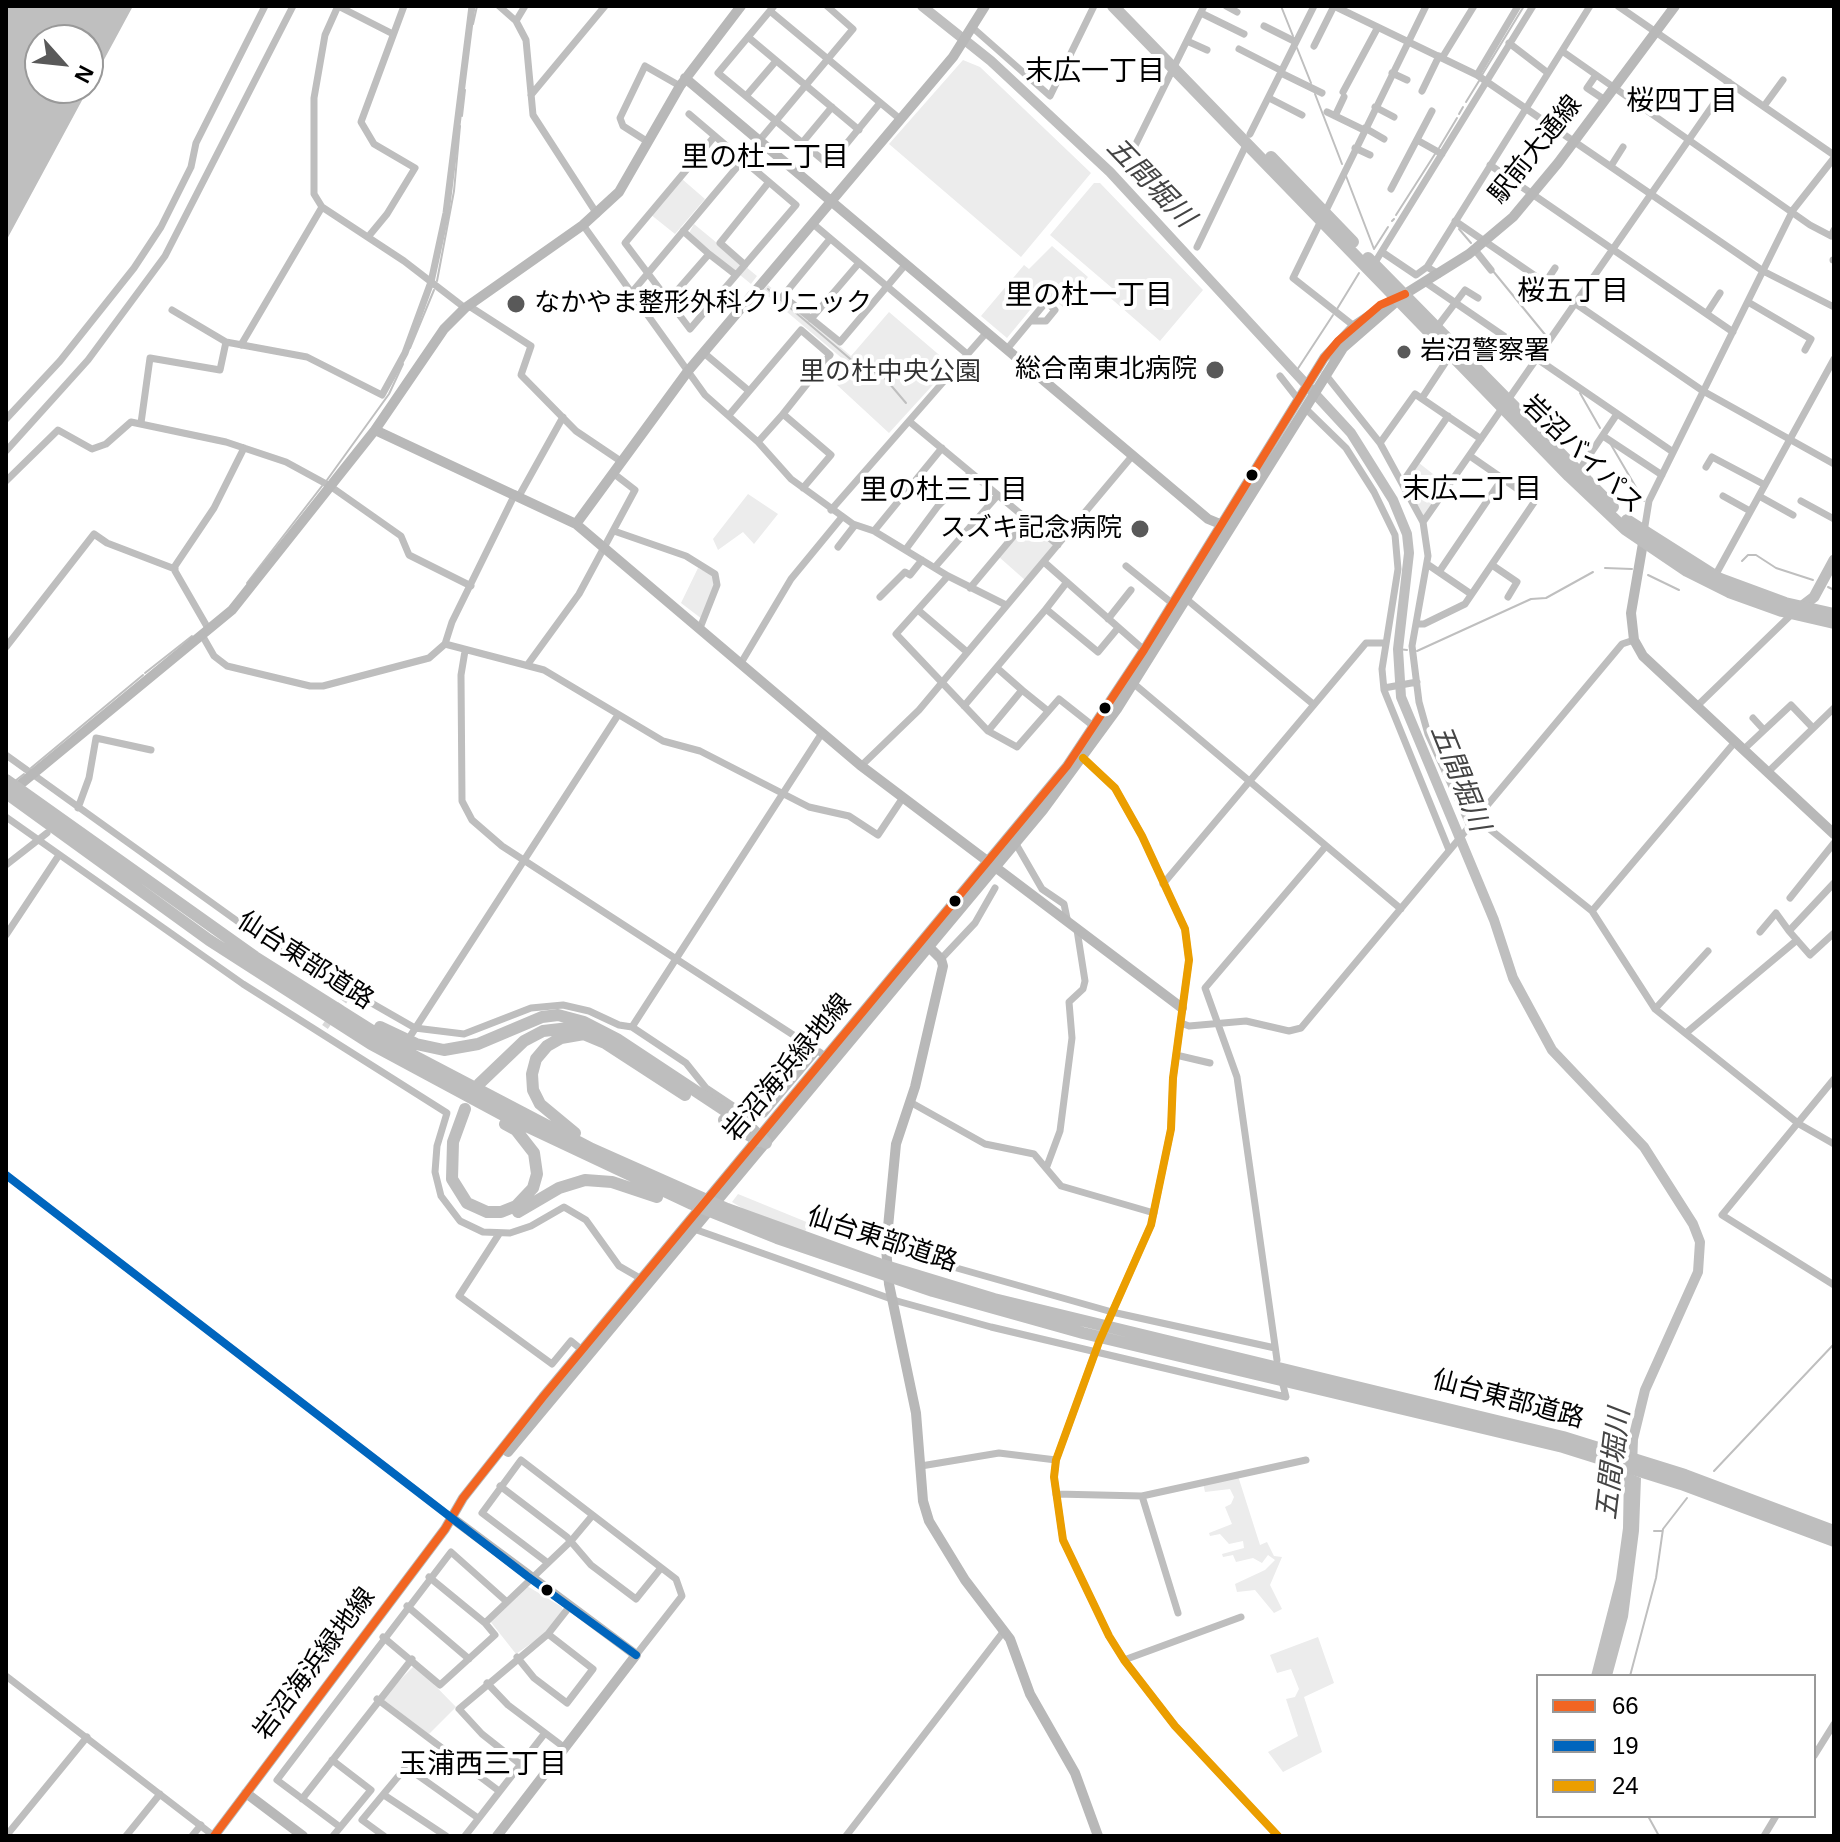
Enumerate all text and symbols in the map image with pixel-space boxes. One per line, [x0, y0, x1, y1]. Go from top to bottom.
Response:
north arrow [24, 24, 104, 104]
district label: 末広一丁目 [1025, 55, 1165, 89]
text: N [69, 61, 99, 87]
district label: 桜四丁目 [1626, 85, 1738, 119]
street label: 駅前大通線 [1483, 90, 1589, 210]
water label: 五間堀川 [1099, 131, 1201, 235]
district label: 里の杜二丁目 [681, 141, 849, 175]
district label: 桜五丁目 [1517, 275, 1629, 309]
district label: 里の杜一丁目 [1005, 279, 1173, 313]
place label: なかやま整形外科クリニック [534, 288, 872, 320]
marker: なかやま整形外科クリニック [505, 293, 527, 315]
place label: 岩沼警察署 [1420, 336, 1550, 368]
marker: 岩沼警察署 [1395, 343, 1413, 361]
place label: 総合南東北病院 [1015, 354, 1197, 386]
park label: 里の杜中央公園 [799, 357, 981, 389]
marker: 総合南東北病院 [1204, 359, 1226, 381]
street label: 岩沼バイパス [1515, 390, 1649, 520]
unlabelled marker [1244, 467, 1260, 483]
district label: 末広二丁目 [1402, 473, 1542, 507]
district label: 里の杜三丁目 [860, 474, 1028, 508]
place label: スズキ記念病院 [940, 513, 1122, 545]
marker: スズキ記念病院 [1129, 518, 1151, 540]
unlabelled marker [1097, 700, 1113, 716]
water label: 五間堀川 [1422, 720, 1496, 836]
unlabelled marker [947, 893, 963, 909]
street label: 仙台東部道路 [231, 905, 379, 1017]
street label: 岩沼海浜緑地線 [718, 988, 858, 1148]
street label: 仙台東部道路 [803, 1201, 961, 1279]
street label: 仙台東部道路 [1429, 1365, 1587, 1435]
water label: 五間堀川 [1591, 1406, 1637, 1522]
street label: 岩沼海浜緑地線 [248, 1582, 382, 1746]
unlabelled marker [539, 1582, 555, 1598]
legend [1536, 1674, 1816, 1818]
text: 66 [1612, 1692, 1639, 1719]
text: 19 [1612, 1732, 1639, 1759]
district label: 玉浦西三丁目 [399, 1748, 567, 1782]
text: 24 [1612, 1772, 1639, 1799]

